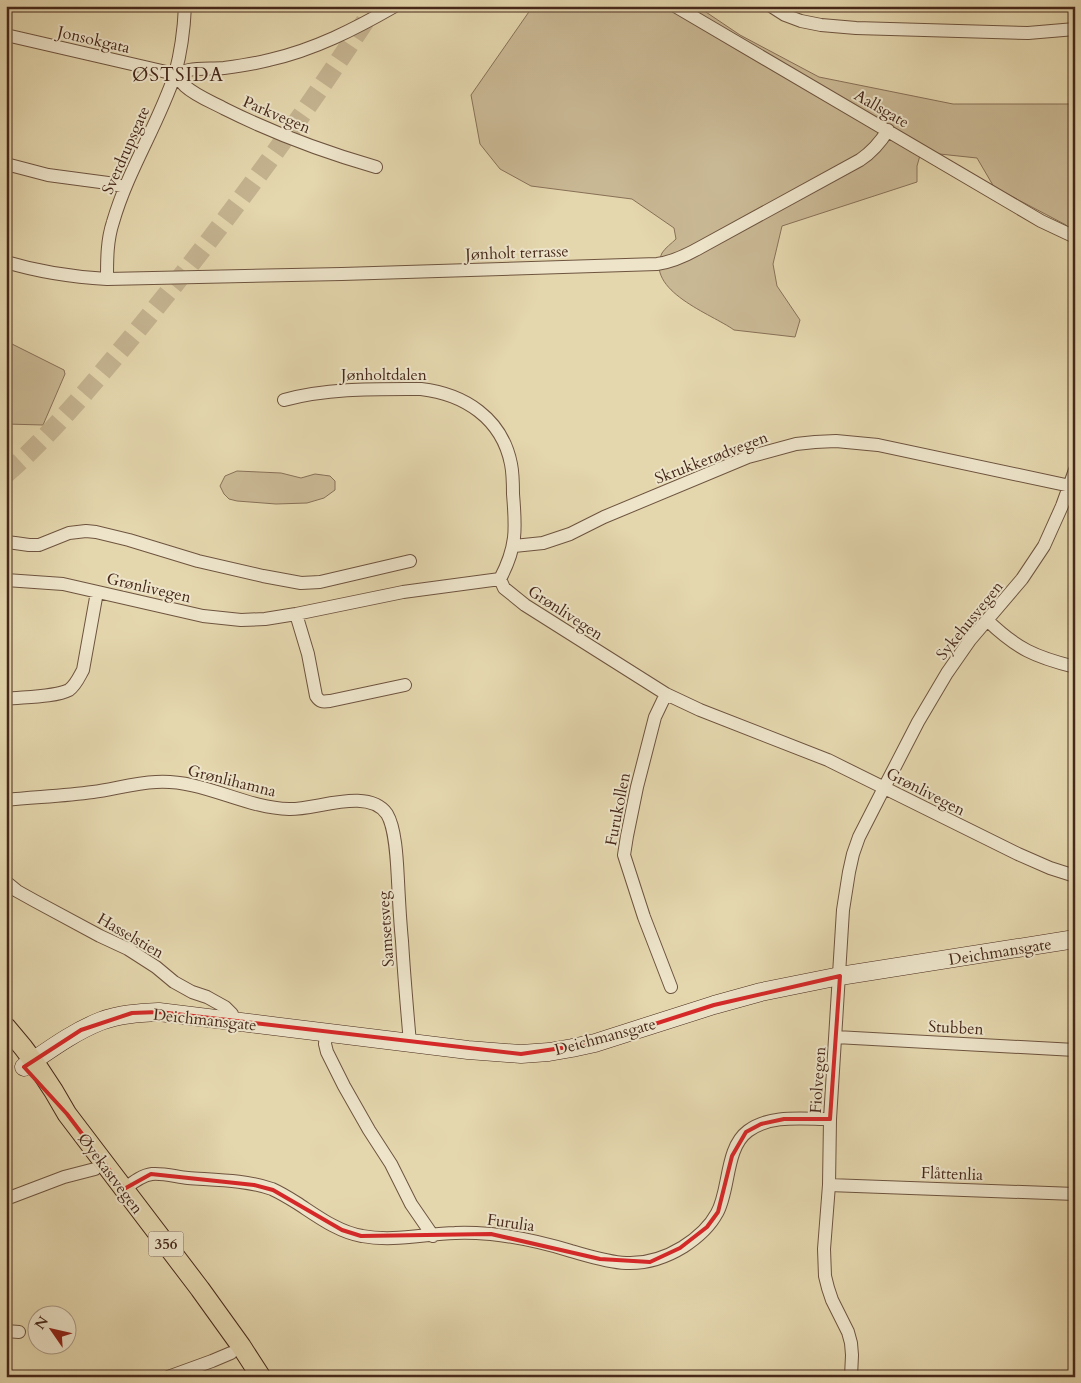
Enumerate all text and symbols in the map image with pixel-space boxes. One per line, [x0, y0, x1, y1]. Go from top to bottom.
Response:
street label: Jonsokgata [54, 21, 132, 59]
district label: ØSTSIDA [132, 62, 224, 88]
street label: Aallsgate [850, 84, 913, 133]
street label: Parkvegen [239, 91, 314, 139]
street label: Sverdrupsgate [97, 103, 155, 198]
street label: Jønholt terrasse [463, 240, 569, 266]
street label: Jønholtdalen [339, 364, 427, 386]
street label: Skrukkerødvegen [652, 426, 771, 490]
street label: Grønlivegen [104, 568, 193, 608]
street label: Sykehusvegen [931, 576, 1009, 665]
street label: Grønlivegen [523, 580, 607, 645]
street label: Grønlihamna [185, 759, 278, 803]
street label: Grønlivegen [882, 763, 969, 821]
street label: Furukollen [600, 771, 636, 848]
street label: Samsetsveg [372, 890, 400, 968]
street label: Hasselstien [93, 908, 168, 964]
street label: Deichmansgate [947, 933, 1053, 971]
street label: Deichmansgate [152, 1004, 258, 1036]
street label: Deichmansgate [552, 1013, 658, 1061]
street label: Stubben [928, 1016, 984, 1040]
street label: Fiolvegen [805, 1046, 831, 1114]
street label: Øyekastvegen [72, 1129, 148, 1219]
street label: Flåttenlia [921, 1162, 983, 1186]
street label: Furulia [486, 1209, 536, 1237]
road number: 356 [148, 1232, 184, 1256]
north arrow [28, 1306, 78, 1356]
text: N [30, 1313, 53, 1333]

